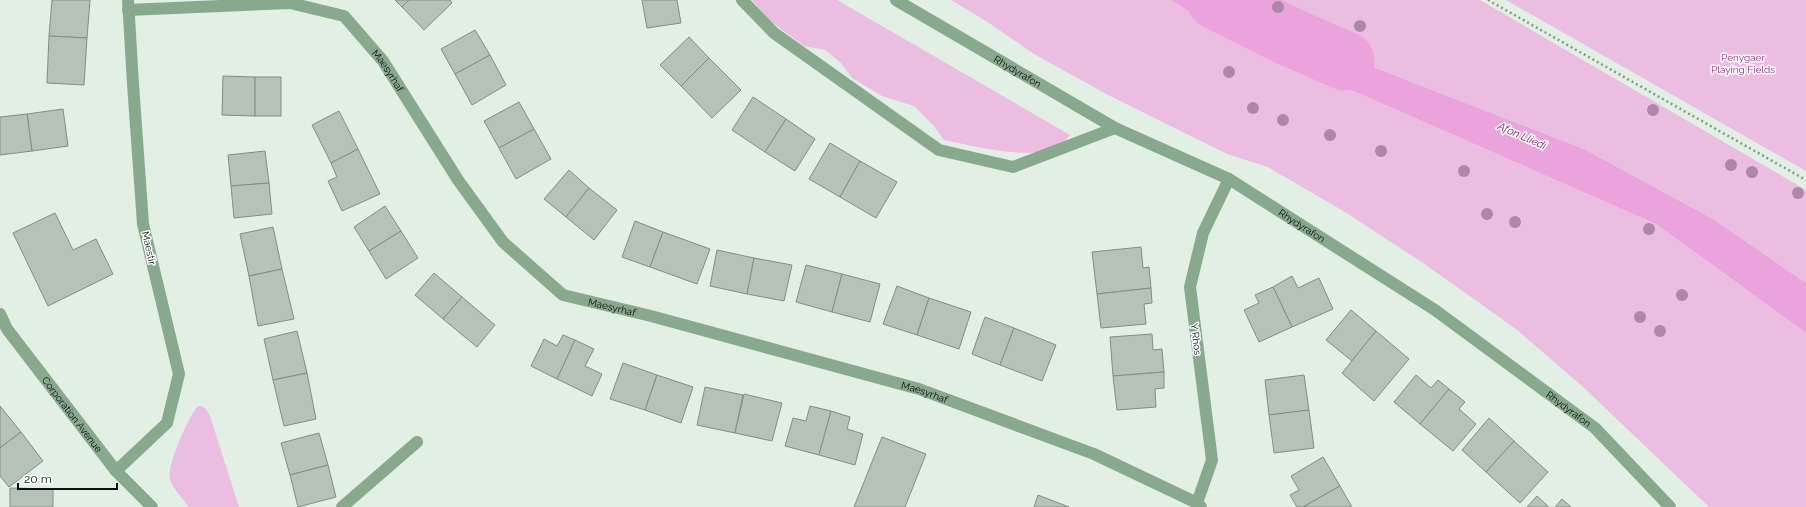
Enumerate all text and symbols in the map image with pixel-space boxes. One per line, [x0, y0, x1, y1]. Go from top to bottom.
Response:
street label: Maesyrhaf [370, 47, 407, 94]
park label: Penygaer Playing Fields [1711, 52, 1775, 75]
street label: Rhydyrafon [992, 53, 1044, 89]
water label: Afon Lliedi [1495, 119, 1549, 153]
street label: Rhydyrafon [1277, 207, 1327, 244]
street label: Maestir [140, 230, 158, 266]
street label: Maesyrhaf [587, 296, 637, 318]
street label: Y Rhos [1189, 323, 1203, 356]
street label: Corporation Avenue [40, 374, 105, 454]
street label: Maesyrhaf [900, 379, 950, 405]
street label: Rhydyrafon [1544, 389, 1594, 429]
scale bar [18, 465, 117, 491]
text: 20 m [24, 472, 52, 486]

